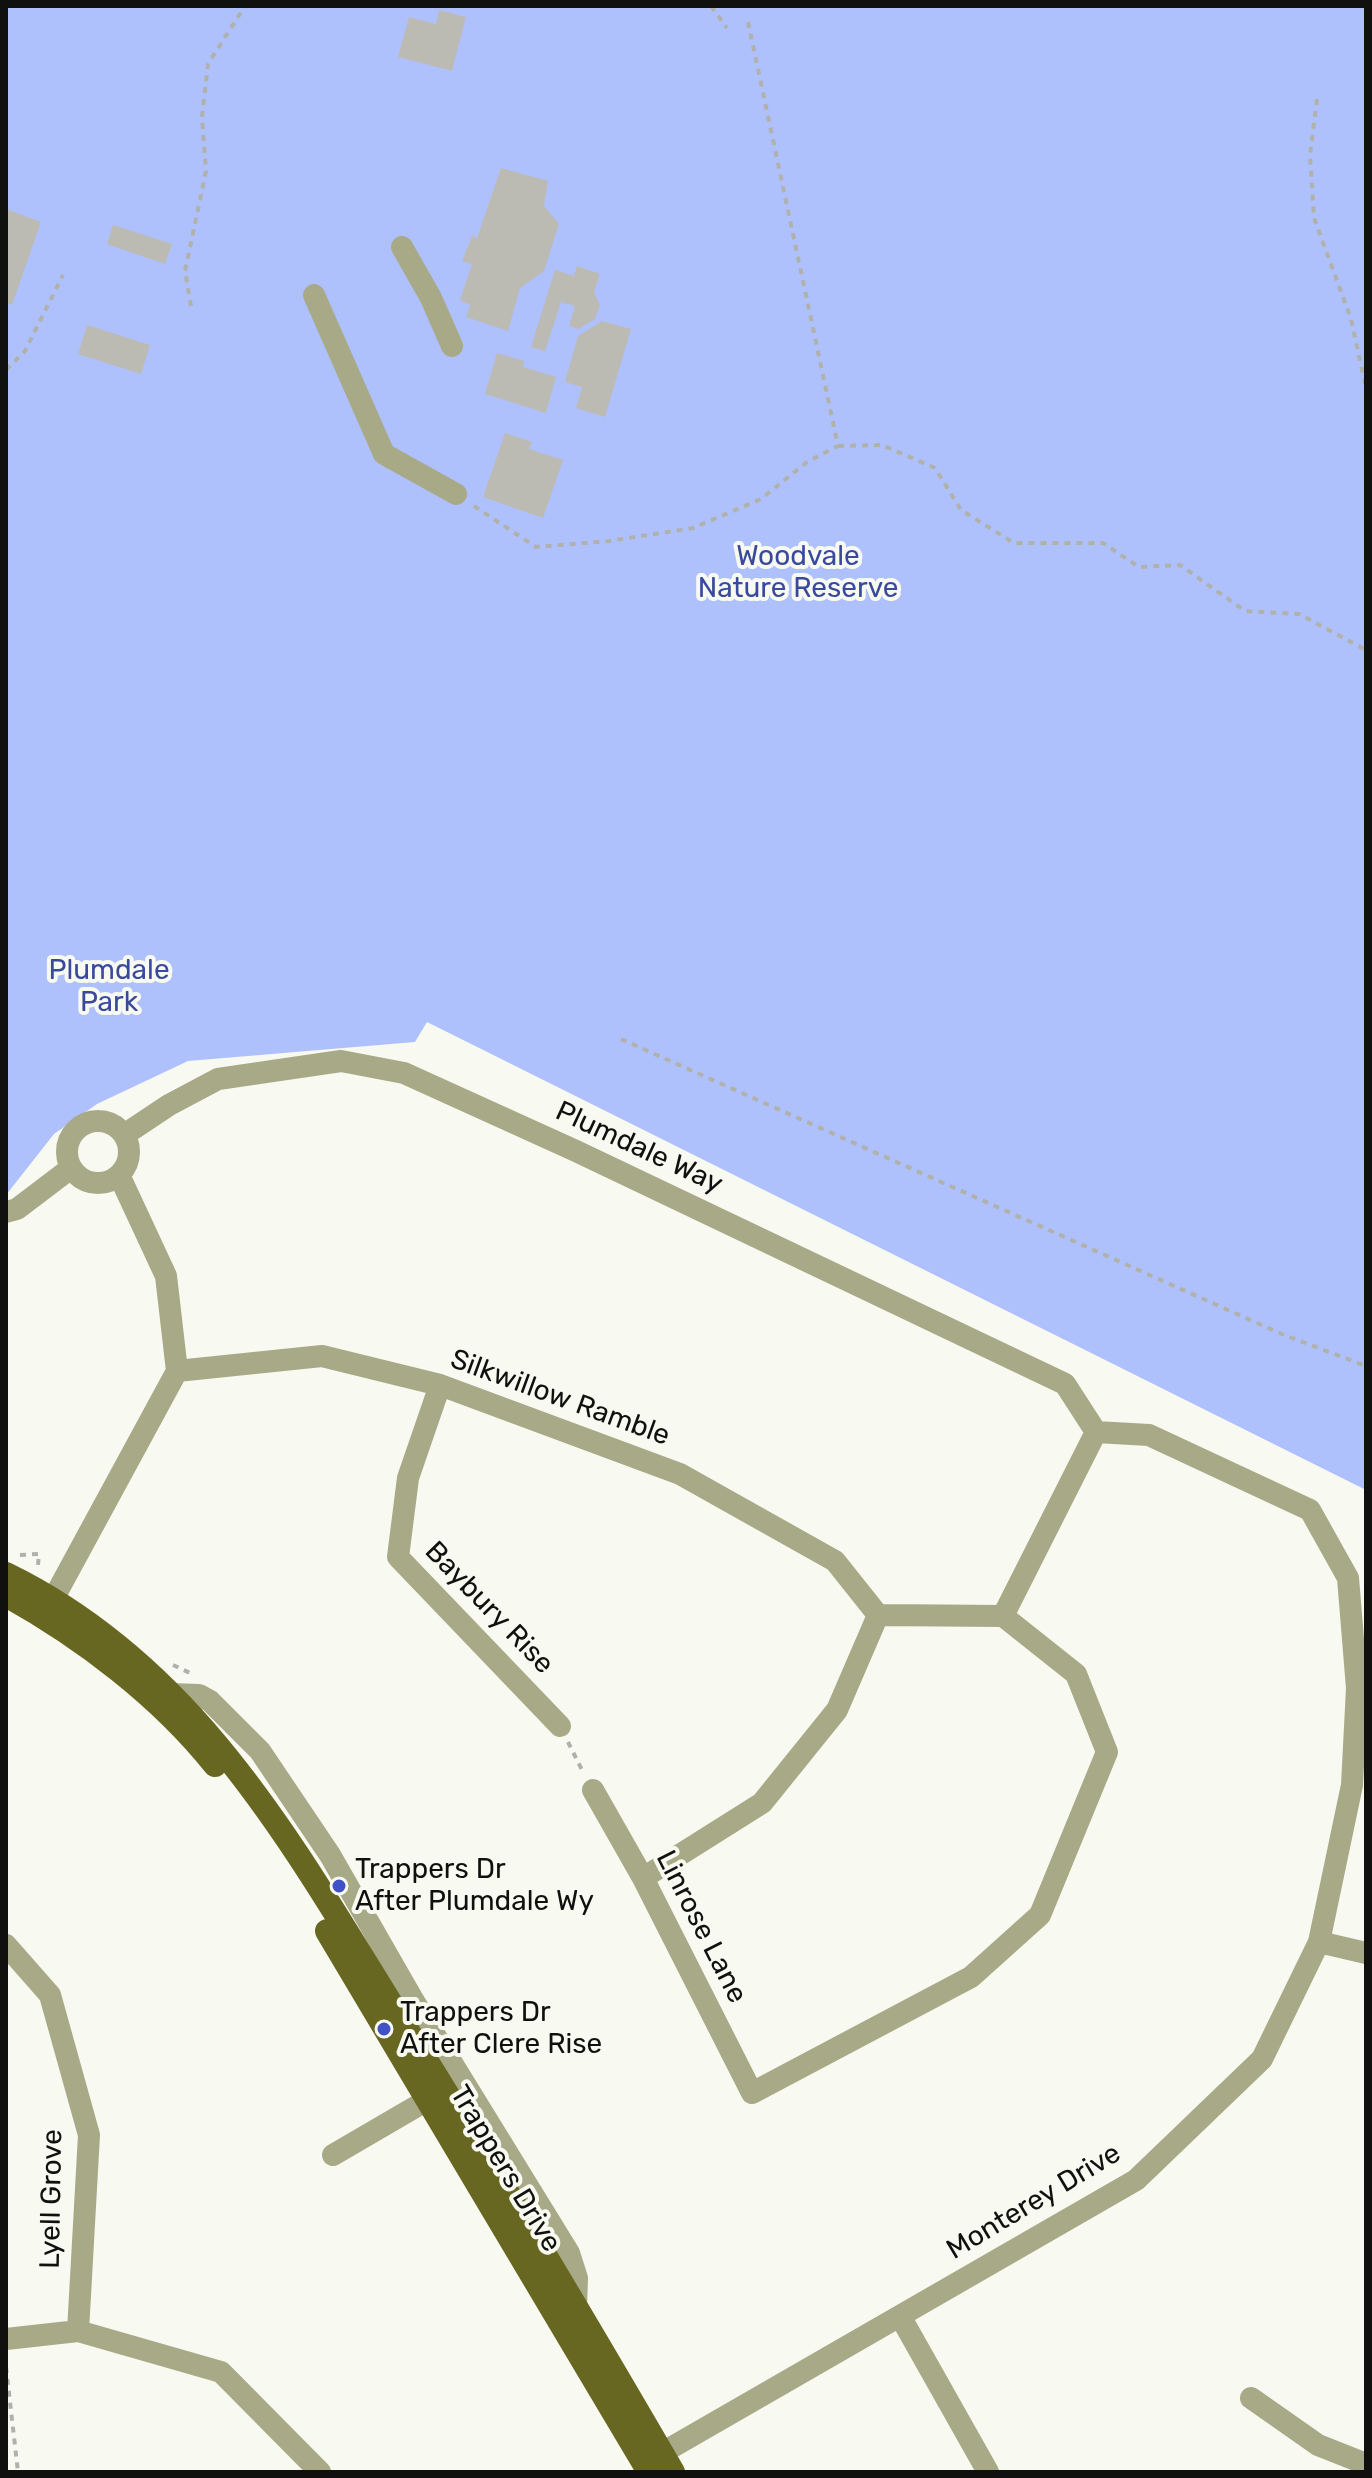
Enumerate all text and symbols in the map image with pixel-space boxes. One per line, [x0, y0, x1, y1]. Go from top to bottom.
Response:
park label: Woodvale Nature Reserve [698, 540, 898, 606]
park label: Plumdale Park [48, 954, 170, 1020]
street label: Plumdale Way [550, 1095, 728, 1201]
street label: Silkwillow Ramble [446, 1343, 674, 1453]
street label: Baybury Rise [418, 1535, 560, 1681]
street label: Linrose Lane [648, 1845, 754, 2009]
place label: Trappers Dr After Plumdale Wy [355, 1853, 594, 1919]
marker: Trappers Dr After Plumdale Wy [330, 1877, 348, 1895]
place label: Trappers Dr After Clere Rise [400, 1996, 602, 2062]
marker: Trappers Dr After Clere Rise [375, 2020, 393, 2038]
street label: Trappers Drive [442, 2080, 568, 2258]
street label: Lyell Grove [34, 2129, 70, 2269]
street label: Monterey Drive [941, 2137, 1127, 2267]

